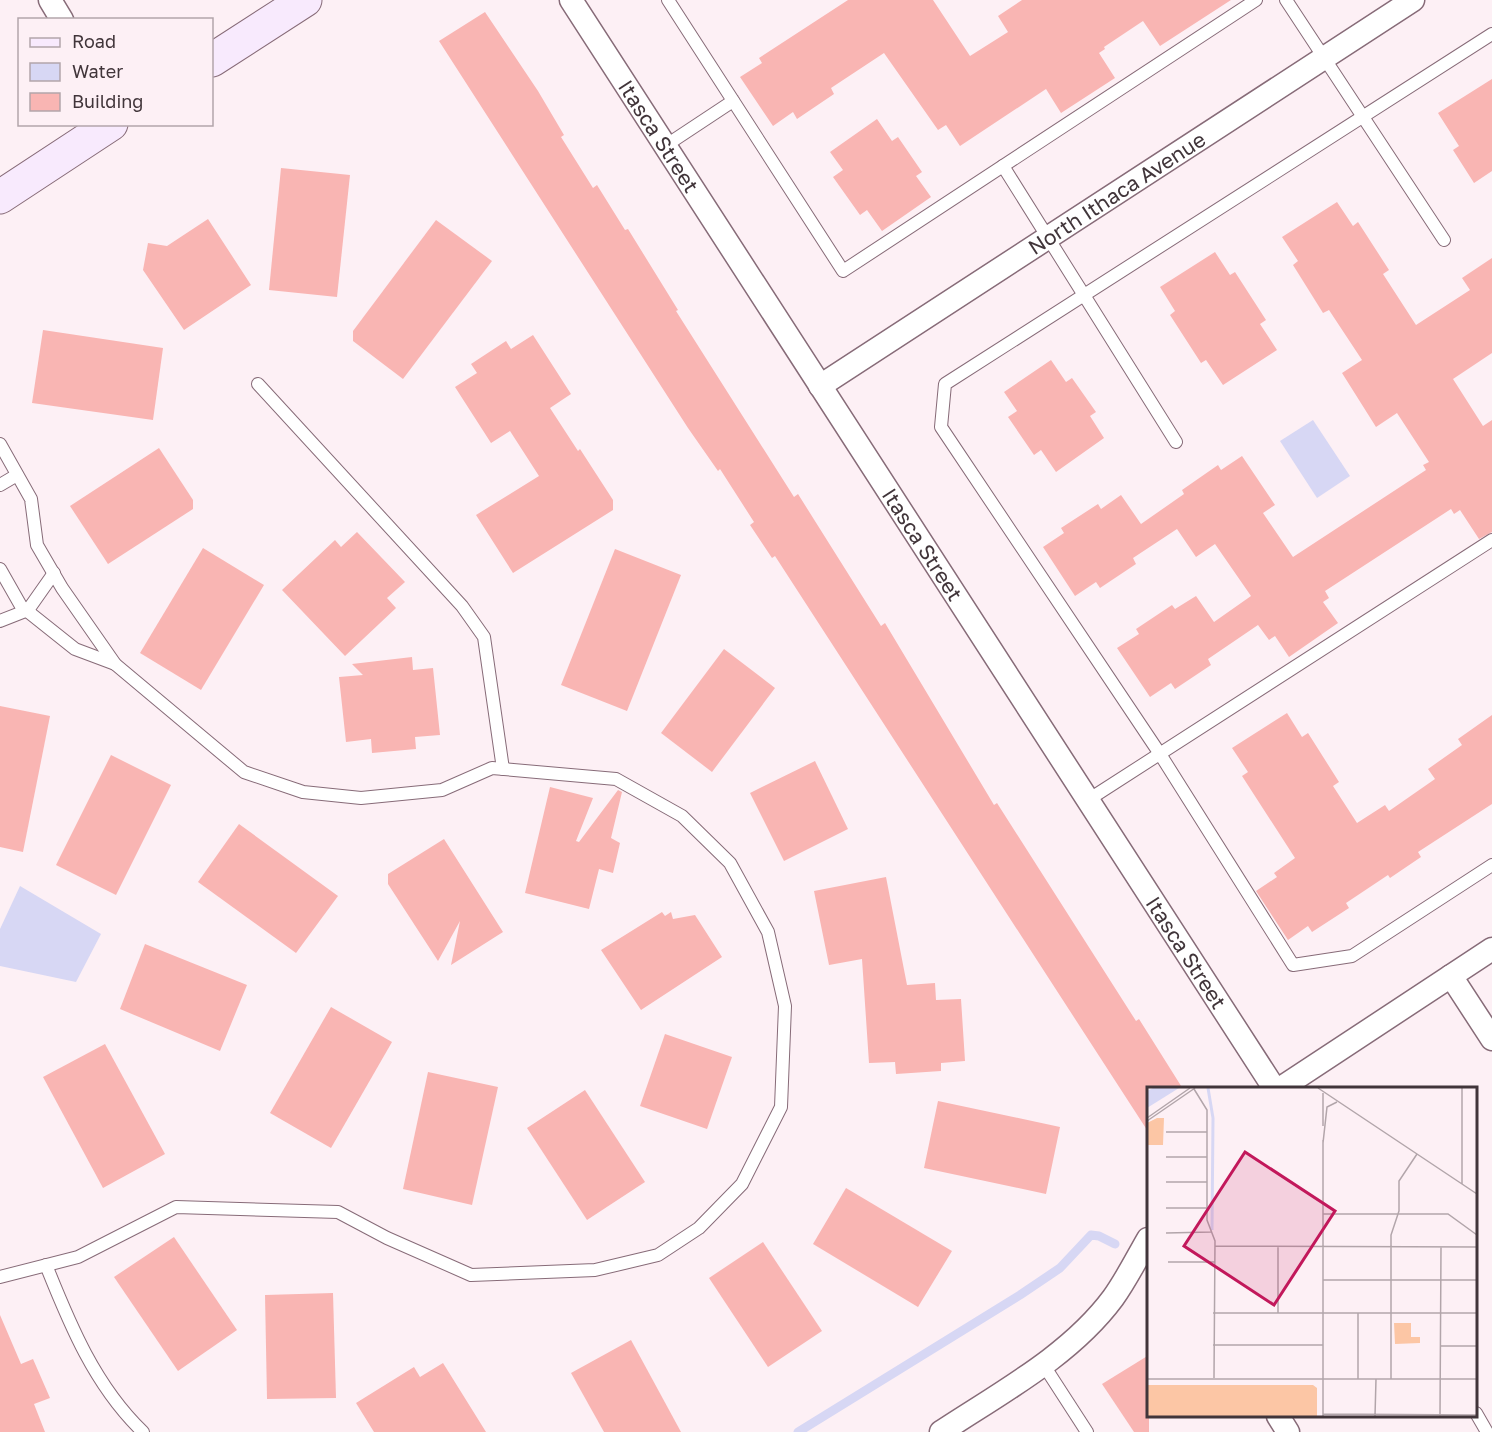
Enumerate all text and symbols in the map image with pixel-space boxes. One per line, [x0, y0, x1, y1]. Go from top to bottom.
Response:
legend [18, 18, 213, 126]
text: Road [72, 30, 116, 52]
text: Water [72, 60, 123, 82]
street label: Itasca Street [613, 75, 705, 197]
text: Building [72, 90, 143, 112]
street label: North Ithaca Avenue [1023, 126, 1210, 260]
street label: Itasca Street [877, 483, 969, 605]
street label: Itasca Street [1141, 891, 1232, 1014]
inset map [1147, 1087, 1477, 1417]

